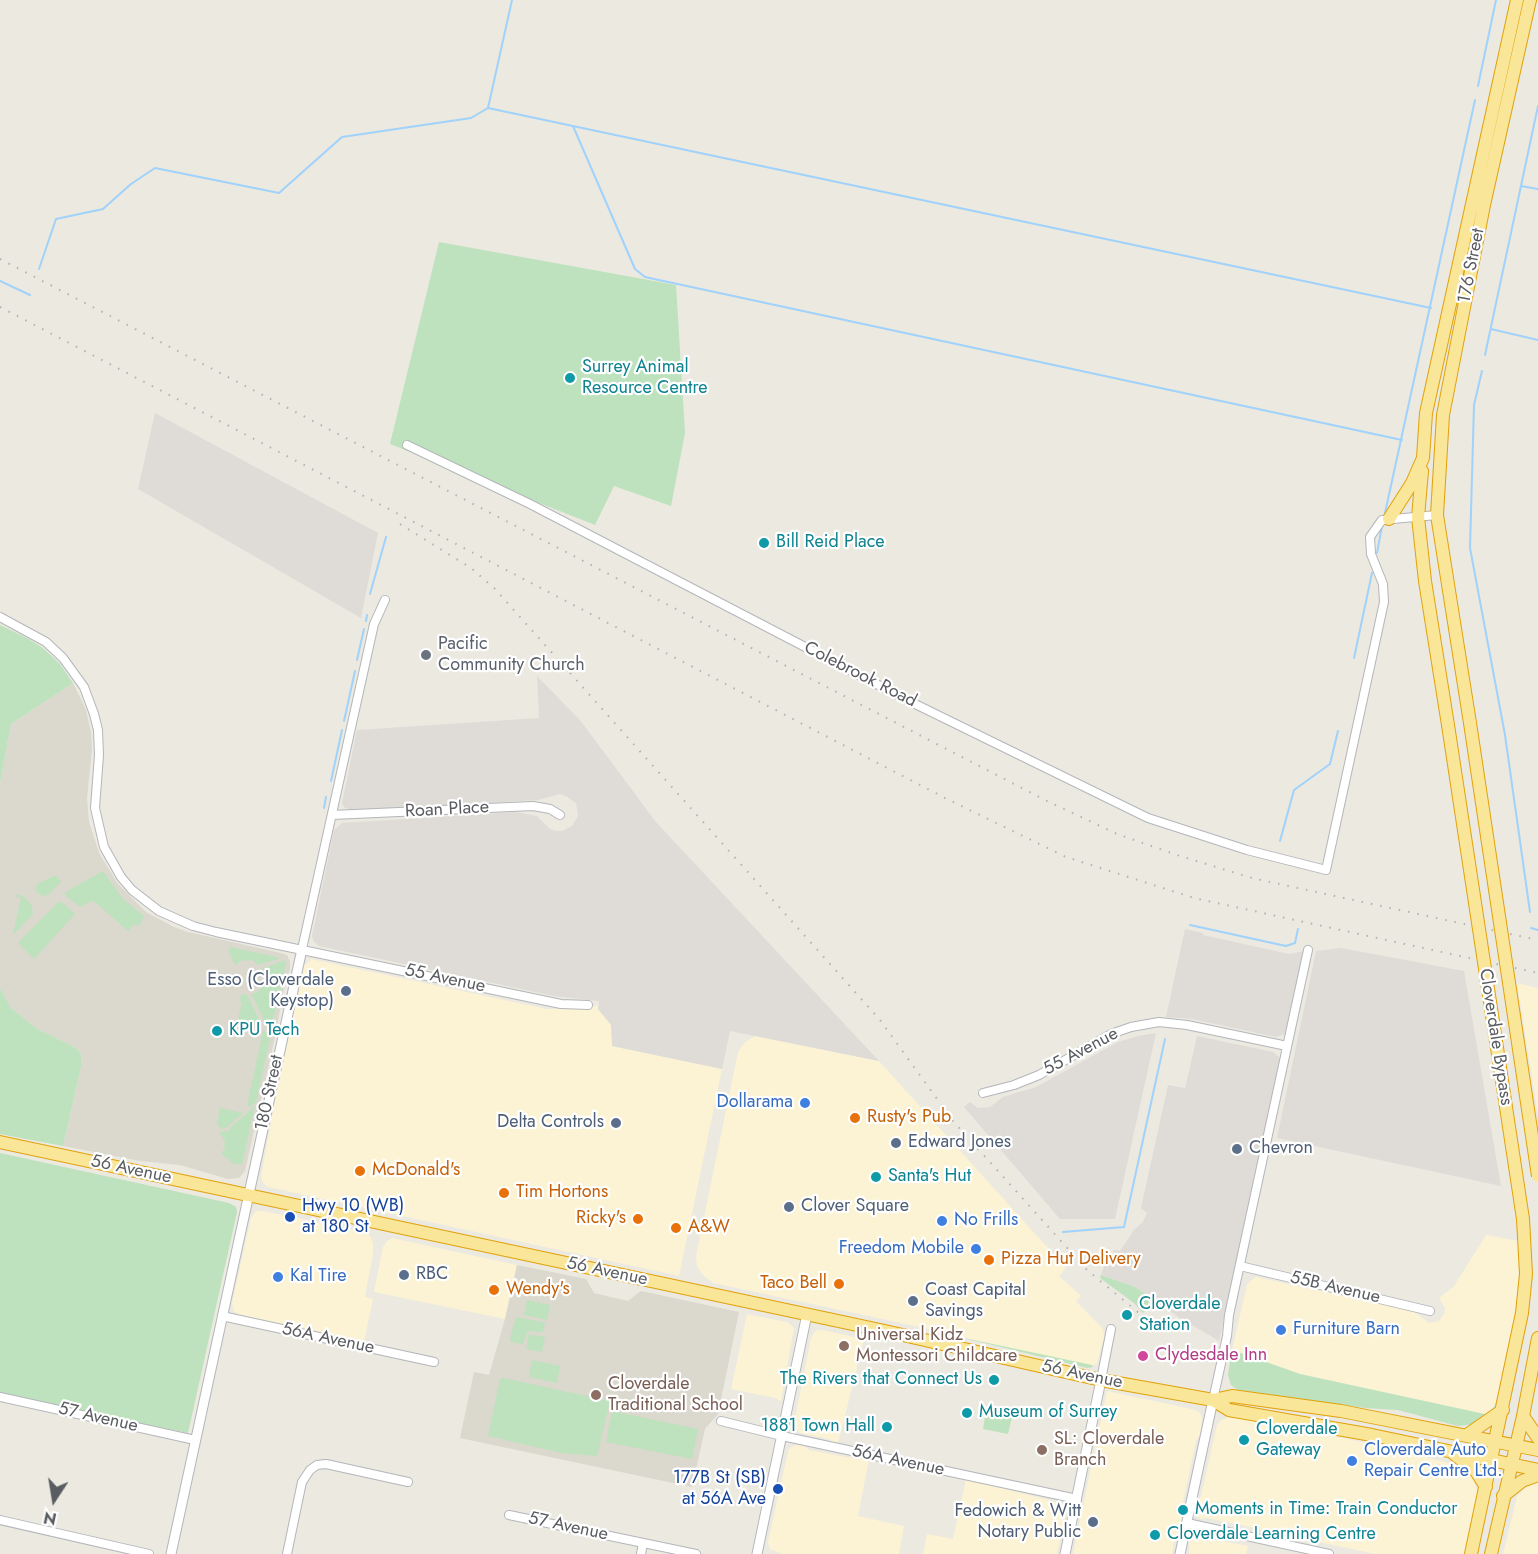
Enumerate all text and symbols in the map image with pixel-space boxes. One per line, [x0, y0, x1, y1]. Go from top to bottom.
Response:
street label: 176 Street [1454, 227, 1490, 305]
place label: Surrey Animal Resource Centre [582, 357, 708, 400]
marker: Surrey Animal Resource Centre [563, 371, 577, 385]
place label: Bill Reid Place [776, 532, 885, 554]
marker: Bill Reid Place [757, 536, 771, 550]
place label: Pacific Community Church [438, 634, 585, 676]
street label: Colebrook Road [800, 637, 920, 713]
marker: Pacific Community Church [419, 648, 433, 662]
street label: Roan Place [405, 797, 489, 823]
street label: 55 Avenue [403, 960, 487, 998]
street label: Cloverdale Bypass [1474, 967, 1516, 1107]
place label: Esso (Cloverdale Keystop) [207, 970, 334, 1012]
marker: Esso (Cloverdale Keystop) [339, 984, 353, 998]
place label: KPU Tech [229, 1020, 300, 1042]
street label: 55 Avenue [1040, 1023, 1122, 1081]
marker: KPU Tech [210, 1024, 224, 1038]
street label: 180 Street [251, 1053, 289, 1133]
place label: Dollarama [716, 1092, 793, 1114]
marker: Dollarama [798, 1096, 812, 1110]
place label: Rusty's Pub [867, 1107, 951, 1129]
marker: Rusty's Pub [848, 1111, 862, 1125]
place label: Delta Controls [497, 1112, 604, 1134]
marker: Delta Controls [609, 1116, 623, 1130]
place label: Edward Jones [908, 1132, 1011, 1154]
marker: Edward Jones [889, 1136, 903, 1150]
place label: Chevron [1249, 1138, 1313, 1160]
marker: Chevron [1230, 1142, 1244, 1156]
street label: 56 Avenue [89, 1151, 173, 1189]
place label: McDonald's [372, 1160, 460, 1182]
marker: McDonald's [353, 1164, 367, 1178]
place label: Santa's Hut [888, 1166, 971, 1188]
marker: Santa's Hut [869, 1170, 883, 1184]
place label: Tim Hortons [516, 1182, 608, 1204]
marker: Tim Hortons [497, 1186, 511, 1200]
place label: Hwy 10 (WB) at 180 St [302, 1196, 404, 1238]
place label: Clover Square [801, 1196, 909, 1218]
marker: Clover Square [782, 1200, 796, 1214]
place label: Ricky's [576, 1208, 626, 1230]
marker: Hwy 10 (WB) at 180 St [283, 1210, 297, 1224]
place label: No Frills [954, 1210, 1018, 1232]
marker: Ricky's [631, 1212, 645, 1226]
marker: No Frills [935, 1214, 949, 1228]
place label: A&W [688, 1217, 730, 1239]
marker: A&W [669, 1221, 683, 1235]
place label: Freedom Mobile [839, 1238, 964, 1260]
marker: Freedom Mobile [969, 1242, 983, 1256]
place label: Pizza Hut Delivery [1001, 1249, 1141, 1271]
street label: 56 Avenue [565, 1253, 649, 1291]
marker: Pizza Hut Delivery [982, 1253, 996, 1267]
place label: RBC [416, 1264, 448, 1286]
place label: Kal Tire [290, 1266, 347, 1288]
street label: 55B Avenue [1288, 1267, 1382, 1309]
marker: RBC [397, 1268, 411, 1282]
marker: Kal Tire [271, 1270, 285, 1284]
place label: Taco Bell [760, 1273, 827, 1295]
marker: Taco Bell [832, 1277, 846, 1291]
place label: Wendy's [506, 1279, 570, 1301]
place label: Coast Capital Savings [925, 1280, 1026, 1322]
marker: Wendy's [487, 1283, 501, 1297]
marker: Coast Capital Savings [906, 1294, 920, 1308]
place label: Cloverdale Station [1139, 1294, 1220, 1336]
marker: Cloverdale Station [1120, 1308, 1134, 1322]
street label: 56A Avenue [280, 1319, 376, 1359]
place label: Furniture Barn [1293, 1319, 1400, 1341]
marker: Furniture Barn [1274, 1323, 1288, 1337]
place label: Universal Kidz Montessori Childcare [856, 1325, 1017, 1368]
marker: Universal Kidz Montessori Childcare [837, 1339, 851, 1353]
place label: Clydesdale Inn [1155, 1345, 1267, 1367]
marker: Clydesdale Inn [1136, 1349, 1150, 1363]
street label: 56 Avenue [1040, 1356, 1124, 1394]
place label: The Rivers that Connect Us [780, 1369, 982, 1391]
marker: The Rivers that Connect Us [987, 1373, 1001, 1387]
place label: Cloverdale Traditional School [608, 1374, 743, 1416]
marker: Cloverdale Traditional School [589, 1388, 603, 1402]
street label: 57 Avenue [56, 1398, 140, 1438]
place label: Museum of Surrey [979, 1402, 1117, 1424]
marker: Museum of Surrey [960, 1406, 974, 1420]
place label: 1881 Town Hall [761, 1416, 875, 1438]
place label: Cloverdale Gateway [1256, 1419, 1337, 1462]
marker: 1881 Town Hall [880, 1420, 894, 1434]
place label: SL: Cloverdale Branch [1054, 1429, 1164, 1472]
marker: Cloverdale Gateway [1237, 1433, 1251, 1447]
place label: Cloverdale Auto Repair Centre Ltd. [1364, 1440, 1503, 1482]
street label: 56A Avenue [850, 1441, 946, 1481]
marker: SL: Cloverdale Branch [1035, 1443, 1049, 1457]
marker: Cloverdale Auto Repair Centre Ltd. [1345, 1454, 1359, 1468]
place label: 177B St (SB) at 56A Ave [673, 1468, 766, 1510]
north arrow [24, 1470, 84, 1530]
marker: 177B St (SB) at 56A Ave [771, 1482, 785, 1496]
place label: Moments in Time: Train Conductor [1195, 1499, 1457, 1521]
place label: Fedowich & Witt Notary Public [954, 1501, 1081, 1544]
marker: Moments in Time: Train Conductor [1176, 1503, 1190, 1517]
text: N [42, 1506, 59, 1531]
street label: 57 Avenue [526, 1508, 610, 1546]
marker: Fedowich & Witt Notary Public [1086, 1515, 1100, 1529]
place label: Cloverdale Learning Centre [1167, 1524, 1376, 1546]
marker: Cloverdale Learning Centre [1148, 1528, 1162, 1542]

